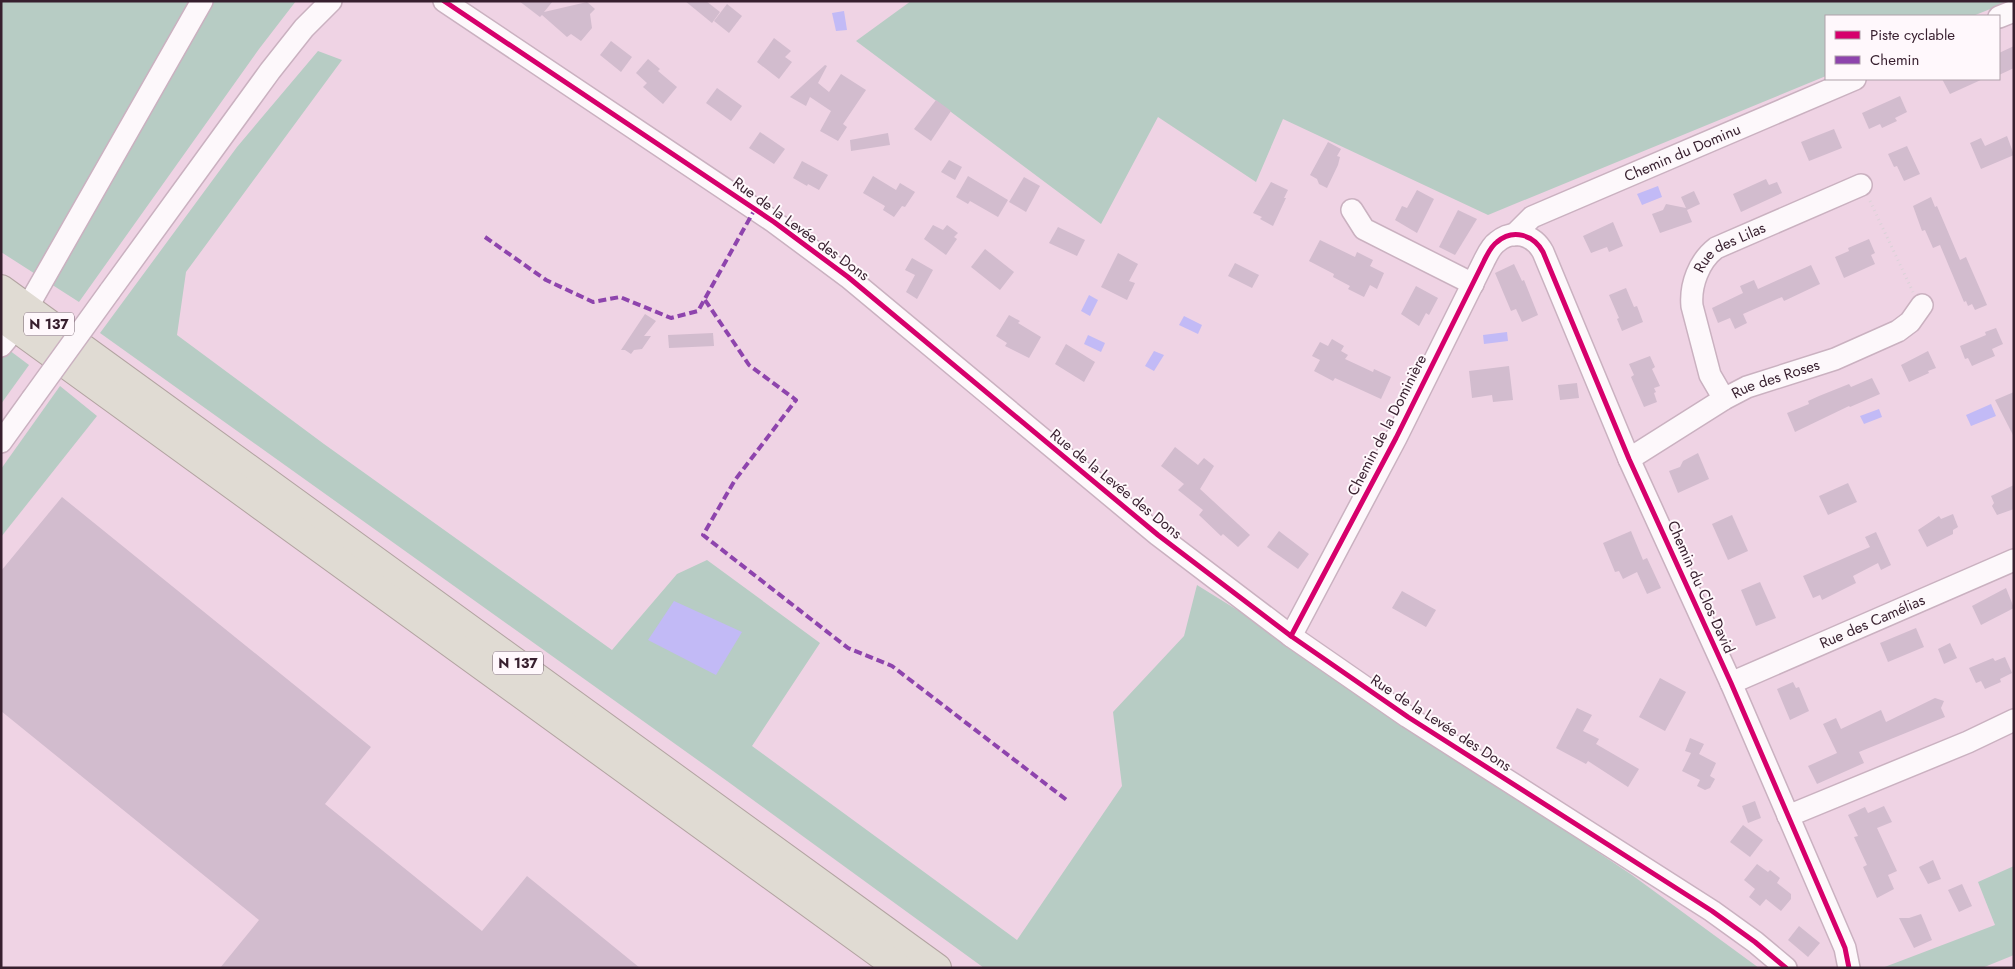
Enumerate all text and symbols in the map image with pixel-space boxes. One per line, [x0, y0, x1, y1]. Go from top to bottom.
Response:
legend [1825, 15, 2000, 80]
text: Piste cyclable [1870, 24, 1955, 46]
text: Chemin [1870, 49, 1919, 71]
street label: Chemin du Dominu [1621, 118, 1744, 187]
street label: Rue de la Levée des Dons [728, 172, 874, 286]
street label: Rue des Lilas [1688, 217, 1769, 276]
road number: N 137 [24, 312, 74, 336]
street label: Chemin de la Dominière [1342, 350, 1432, 499]
street label: Rue des Roses [1728, 354, 1822, 404]
street label: Rue de la Levée des Dons [1045, 424, 1187, 544]
street label: Chemin du Clos David [1662, 517, 1740, 657]
street label: Rue des Camélias [1816, 589, 1928, 654]
road number: N 137 [493, 651, 543, 674]
street label: Rue de la Levée des Dons [1366, 669, 1516, 777]

